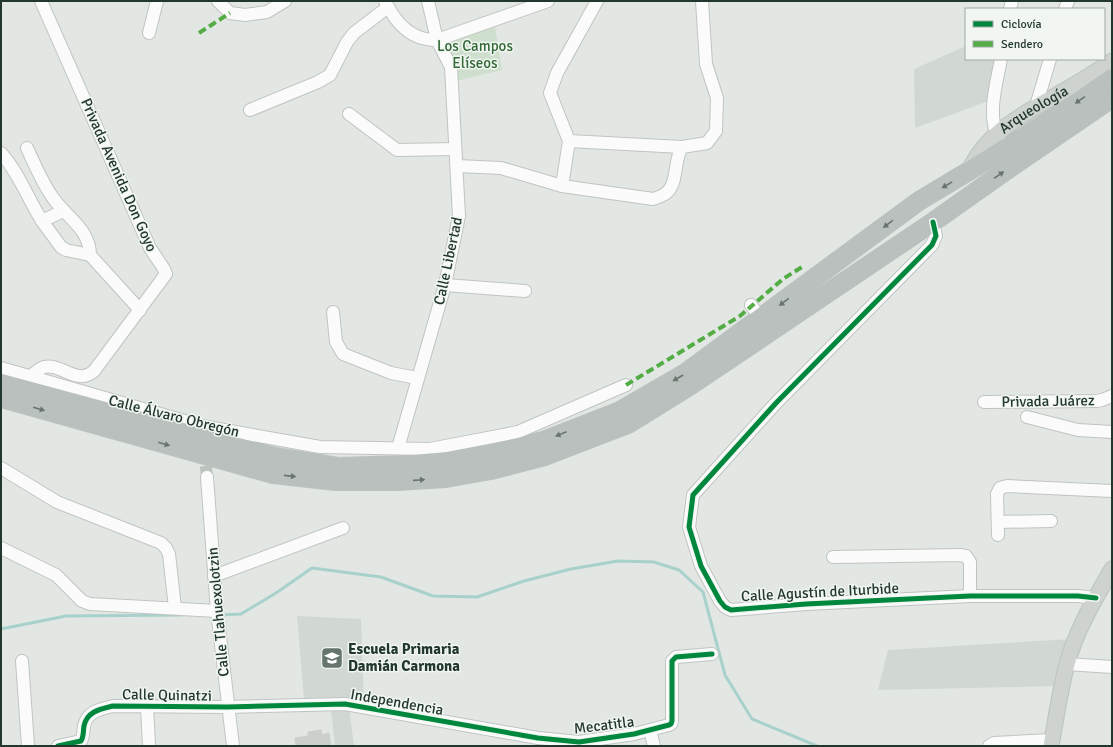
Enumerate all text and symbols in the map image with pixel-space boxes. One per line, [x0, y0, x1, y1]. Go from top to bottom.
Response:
legend [965, 8, 1105, 60]
text: Ciclovía [1001, 17, 1042, 32]
park label: Los Campos Elíseos [437, 37, 513, 72]
text: Sendero [1001, 37, 1043, 52]
street label: Arqueología [995, 81, 1071, 137]
street label: Privada Avenida Don Goyo [77, 95, 161, 255]
one-way arrow [1075, 96, 1085, 104]
one-way arrow [993, 171, 1004, 179]
one-way arrow [942, 181, 952, 189]
street label: Calle Libertad [430, 215, 466, 307]
one-way arrow [883, 220, 893, 228]
one-way arrow [778, 298, 789, 306]
one-way arrow [672, 374, 684, 381]
street label: Calle Álvaro Obregón [107, 390, 242, 441]
street label: Privada Juárez [1001, 391, 1095, 411]
one-way arrow [33, 406, 45, 412]
one-way arrow [555, 432, 567, 438]
one-way arrow [158, 441, 170, 447]
one-way arrow [284, 473, 296, 479]
one-way arrow [413, 476, 425, 483]
street label: Calle Tlahuexolotzin [203, 547, 233, 677]
street label: Calle Agustín de Iturbide [741, 579, 899, 605]
place label: Escuela Primaria Damián Carmona [348, 640, 460, 675]
school or university icon: Escuela Primaria Damián Carmona [319, 645, 345, 671]
street label: Calle Quinatzi [122, 685, 212, 705]
street label: Independencia [349, 685, 445, 719]
street label: Mecatitla [573, 712, 635, 738]

